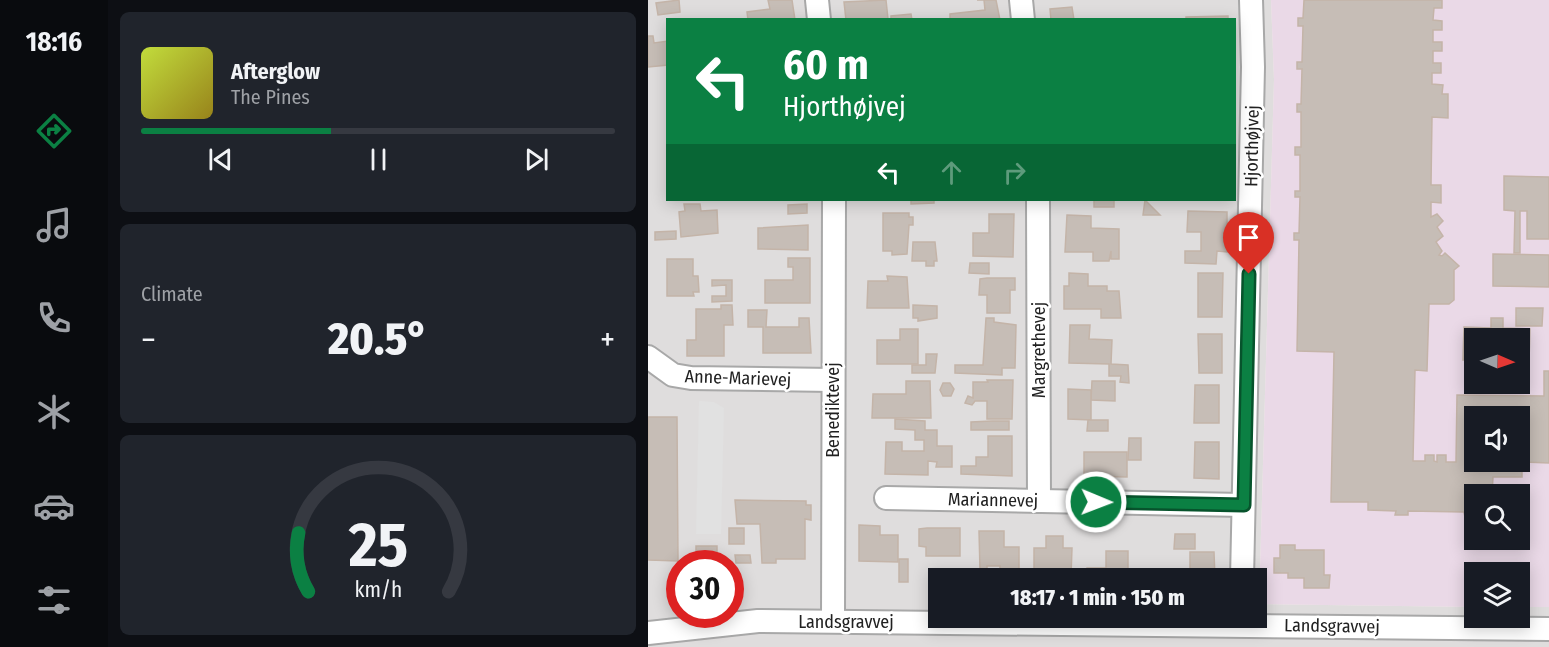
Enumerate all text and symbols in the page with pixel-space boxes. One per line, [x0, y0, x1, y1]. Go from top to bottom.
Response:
text: 18:16 [26, 26, 82, 58]
text: 60 m [783, 40, 869, 90]
icon: left [684, 42, 762, 120]
text: Afterglow [231, 58, 320, 85]
text: The Pines [231, 85, 310, 109]
text: Hjorthøjvej [783, 91, 906, 123]
street label: Hjorthøjvej [1240, 105, 1264, 187]
icon: directions [33, 110, 75, 152]
icon: previous [204, 143, 237, 176]
icon: pause [362, 143, 395, 176]
icon: next [520, 143, 553, 176]
icon: left [872, 156, 905, 189]
icon: ahead [935, 156, 968, 189]
icon: right [998, 156, 1031, 189]
icon: music [33, 204, 75, 246]
pin [1223, 212, 1274, 274]
icon: arrive [1232, 221, 1265, 254]
text: Climate [141, 282, 203, 306]
icon: phone [33, 297, 75, 339]
street label: Margrethevej [1028, 302, 1050, 398]
text: 20.5° [328, 312, 428, 366]
text: − [141, 320, 156, 360]
text: + [600, 320, 615, 360]
north arrow [1464, 328, 1530, 394]
map controls [1464, 328, 1530, 628]
street label: Benediktevej [822, 362, 844, 458]
street label: Anne-Marievej [684, 365, 792, 391]
icon: climate [33, 391, 75, 433]
button: sound [1464, 406, 1530, 472]
position arrow [1064, 470, 1128, 534]
button: search [1464, 484, 1530, 550]
icon: car [33, 485, 75, 527]
street label: Mariannevej [948, 488, 1038, 512]
text: 25 [347, 508, 408, 583]
speed limit sign: 30 [666, 550, 744, 628]
button: layers [1464, 562, 1530, 628]
text: km/h [354, 578, 402, 604]
icon: filters [33, 579, 75, 621]
text: 18:17 · 1 min · 150 m [1010, 584, 1185, 611]
street label: Landsgravvej [798, 611, 894, 633]
street label: Landsgravvej [1284, 614, 1380, 638]

